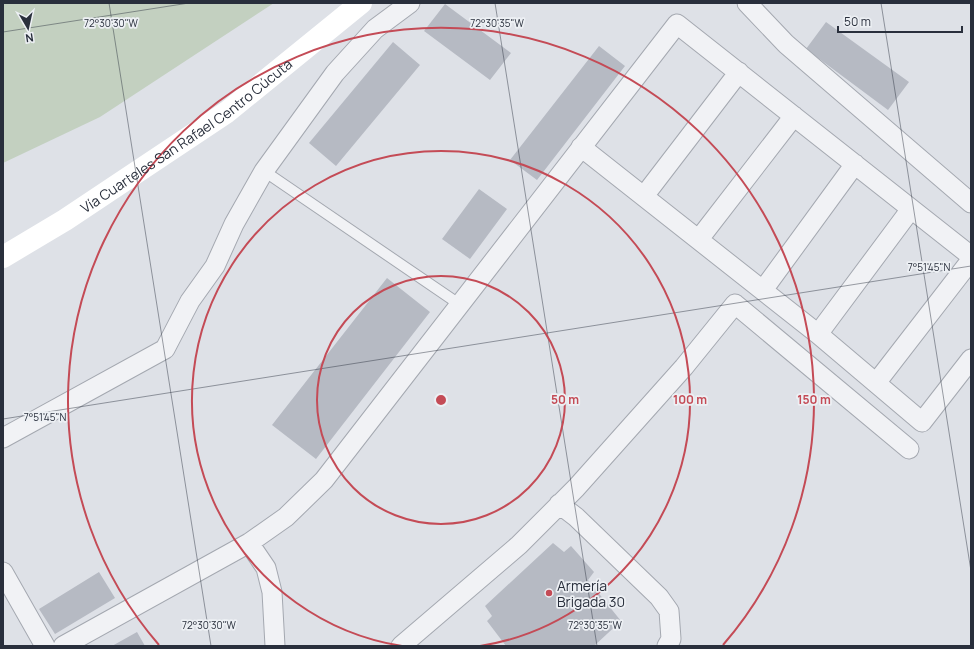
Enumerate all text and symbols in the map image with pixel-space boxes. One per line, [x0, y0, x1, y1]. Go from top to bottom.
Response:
north arrow [8, 8, 48, 48]
scale bar [838, 8, 962, 34]
text: 50 m [844, 13, 871, 30]
text: 72°30'30"W [84, 16, 139, 30]
text: 72°30'35"W [470, 16, 524, 30]
text: N [24, 30, 35, 46]
street label: Vía Cuarteles San Rafael Centro Cúcuta [77, 54, 296, 217]
text: 7°51'45"N [908, 260, 950, 274]
text: 50 m [551, 391, 579, 408]
text: 100 m [673, 391, 707, 408]
text: 150 m [797, 391, 831, 408]
centre of rings [434, 393, 448, 407]
text: 7°51'45"N [24, 410, 66, 424]
place label: Armería Brigada 30 [557, 576, 625, 611]
marker: Armería Brigada 30 [544, 588, 554, 598]
text: 72°30'30"W [182, 618, 237, 632]
text: 72°30'35"W [568, 618, 622, 632]

